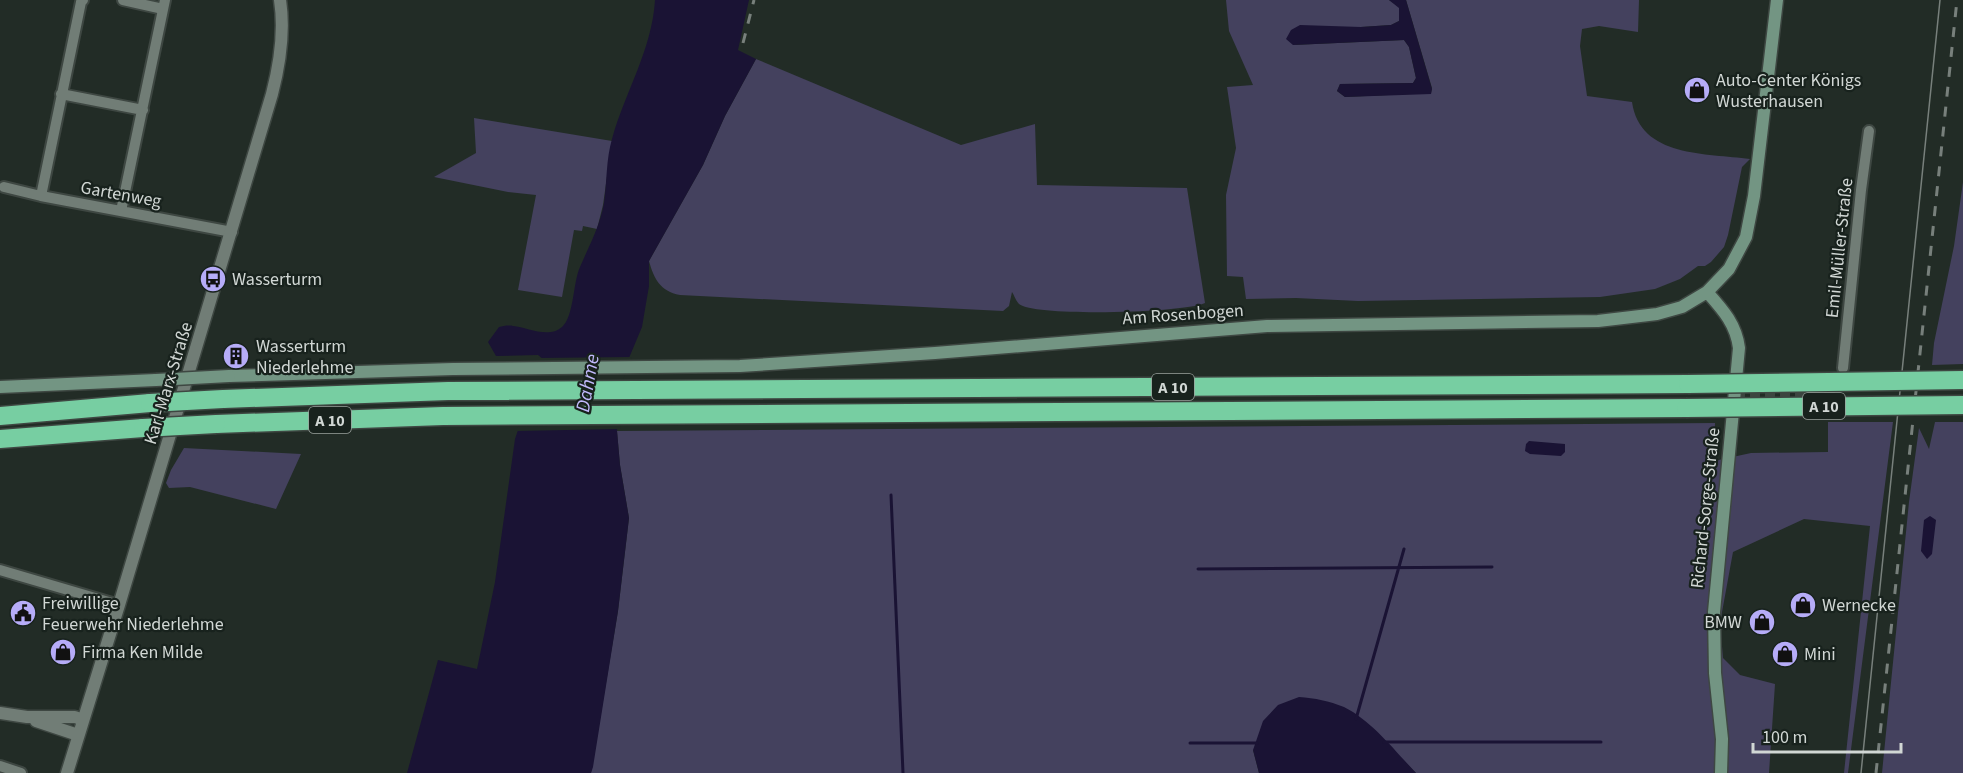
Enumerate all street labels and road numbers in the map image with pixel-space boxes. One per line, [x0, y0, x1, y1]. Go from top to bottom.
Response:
street label: Gartenweg [78, 175, 163, 214]
street label: Emil-Müller-Straße [1820, 177, 1859, 319]
street label: Am Rosenbogen [1121, 298, 1245, 331]
street label: Karl-Marx-Straße [138, 319, 199, 447]
road number: A 10 [1152, 374, 1194, 400]
road number: A 10 [1803, 393, 1845, 419]
road number: A 10 [309, 407, 351, 433]
street label: Richard-Sorge-Straße [1685, 427, 1726, 590]

